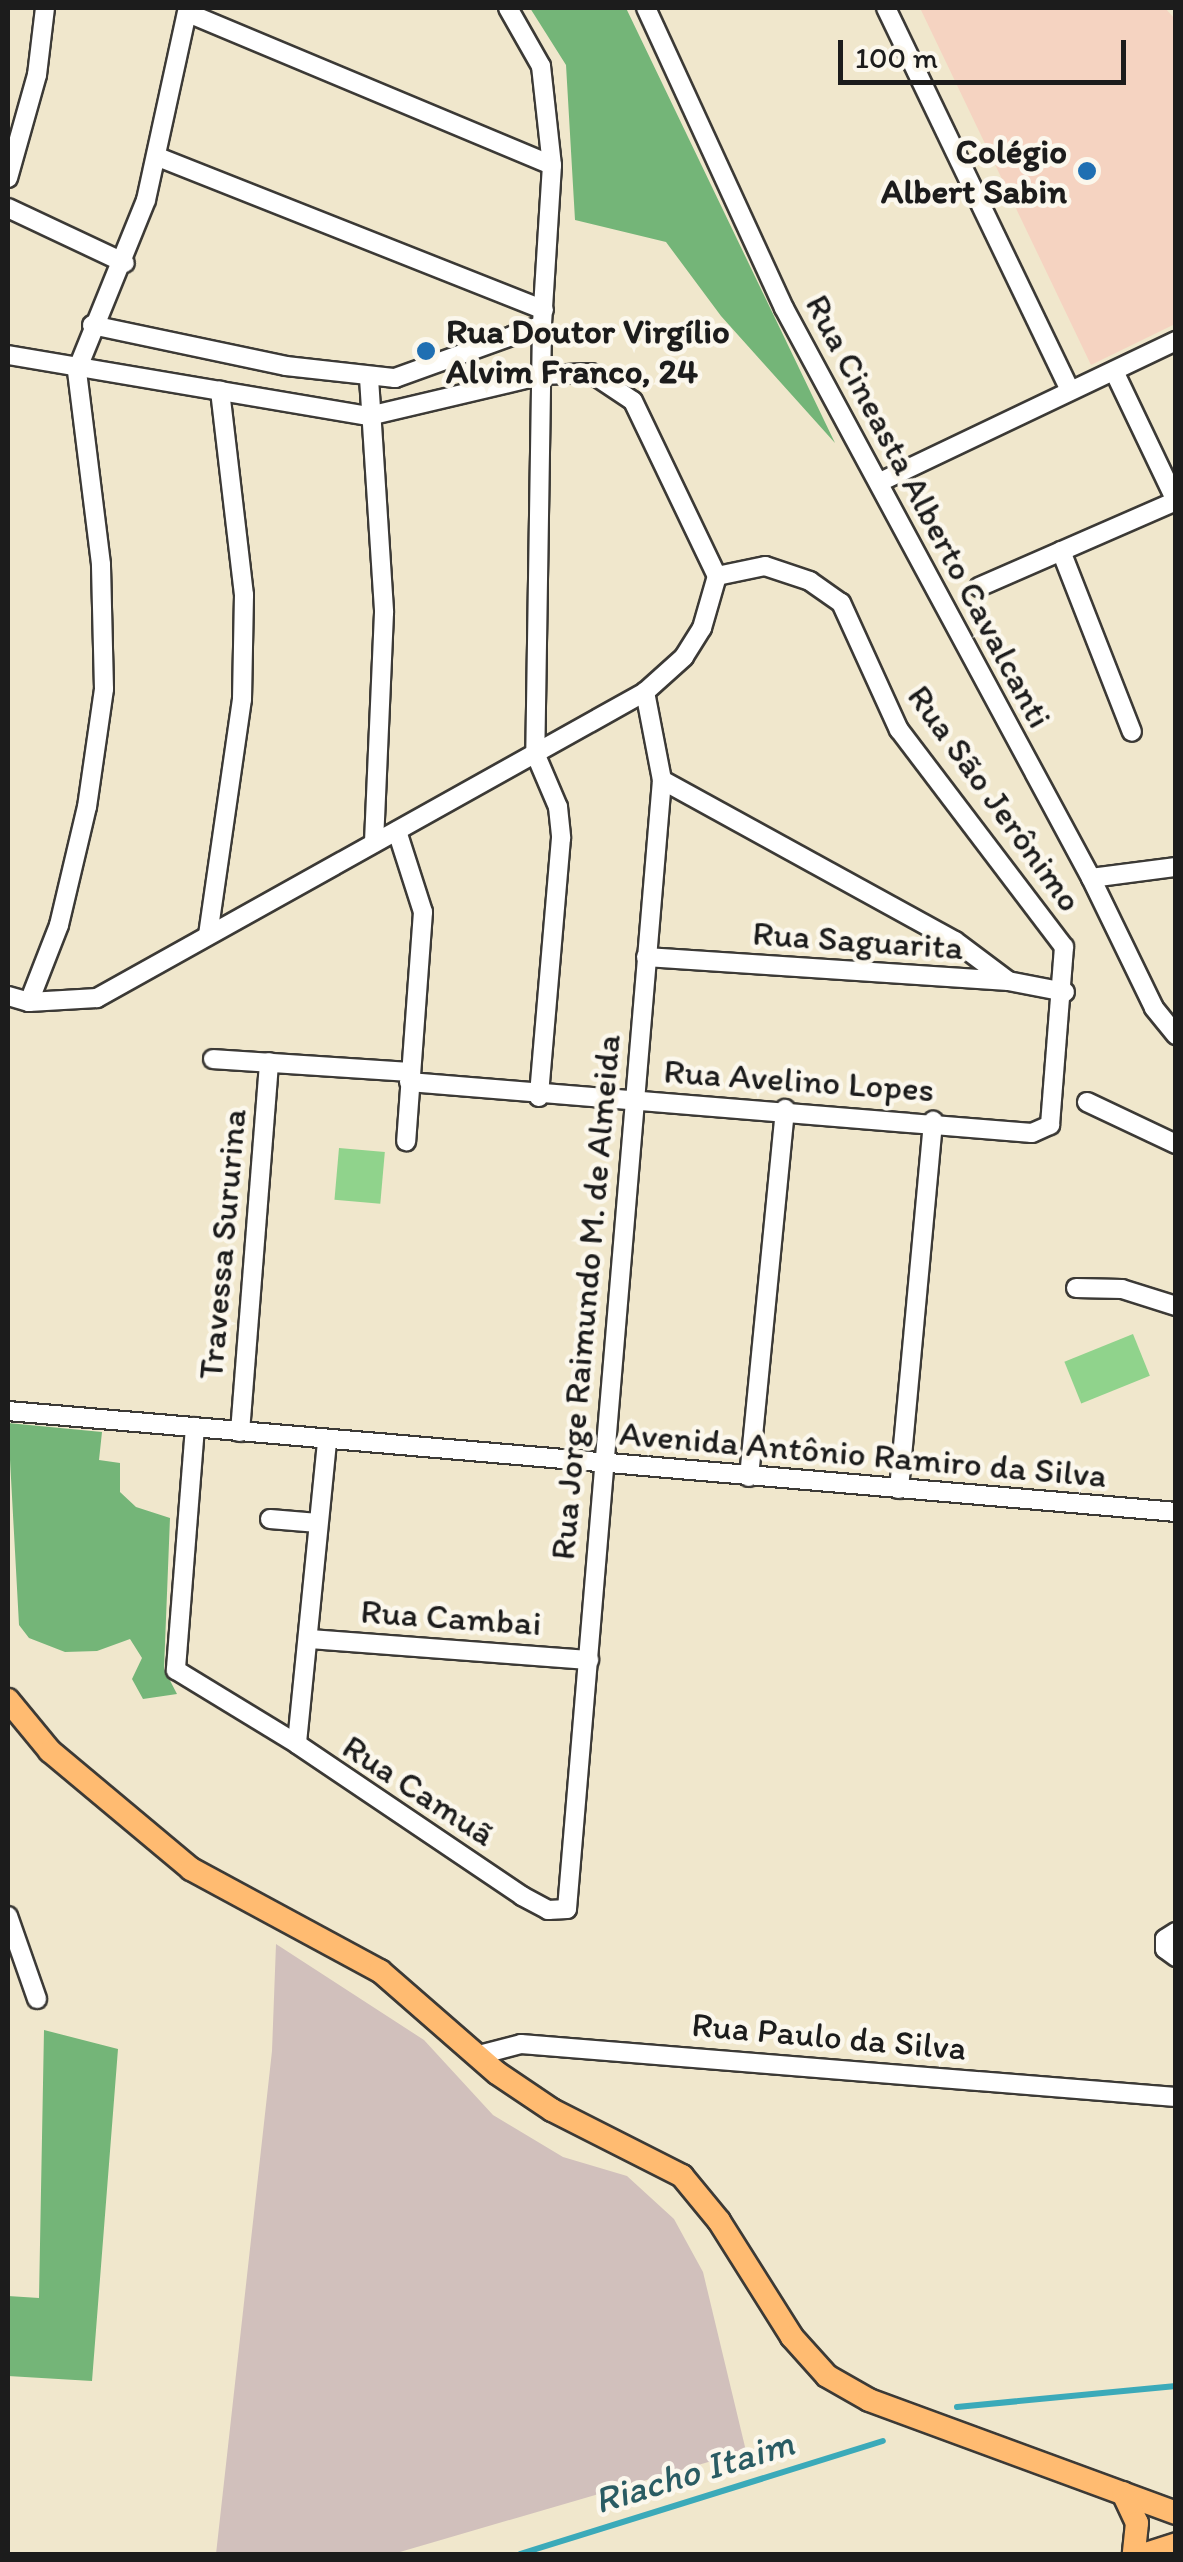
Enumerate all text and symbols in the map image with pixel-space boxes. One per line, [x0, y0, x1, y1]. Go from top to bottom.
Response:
scale bar [843, 20, 1130, 82]
text: 100 m [855, 39, 938, 76]
place label: Colégio Albert Sabin [881, 130, 1067, 212]
marker: Colégio Albert Sabin [1076, 160, 1098, 182]
street label: Rua Cineasta Alberto Cavalcanti [796, 286, 1062, 736]
place label: Rua Doutor Virgílio Alvim Franco, 24 [446, 310, 731, 392]
marker: Rua Doutor Virgílio Alvim Franco, 24 [415, 340, 437, 362]
street label: Rua São Jerônimo [899, 677, 1091, 919]
street label: Rua Saguarita [751, 912, 965, 968]
street label: Rua Jorge Raimundo M. de Almeida [541, 1032, 629, 1562]
street label: Rua Avelino Lopes [662, 1050, 936, 1110]
street label: Travessa Sururina [189, 1107, 255, 1381]
street label: Avenida Antônio Ramiro da Silva [618, 1412, 1108, 1496]
street label: Rua Cambai [360, 1590, 542, 1644]
street label: Rua Camuã [335, 1725, 503, 1855]
street label: Rua Paulo da Silva [690, 2003, 968, 2069]
water label: Riacho Itaim [589, 2420, 799, 2524]

